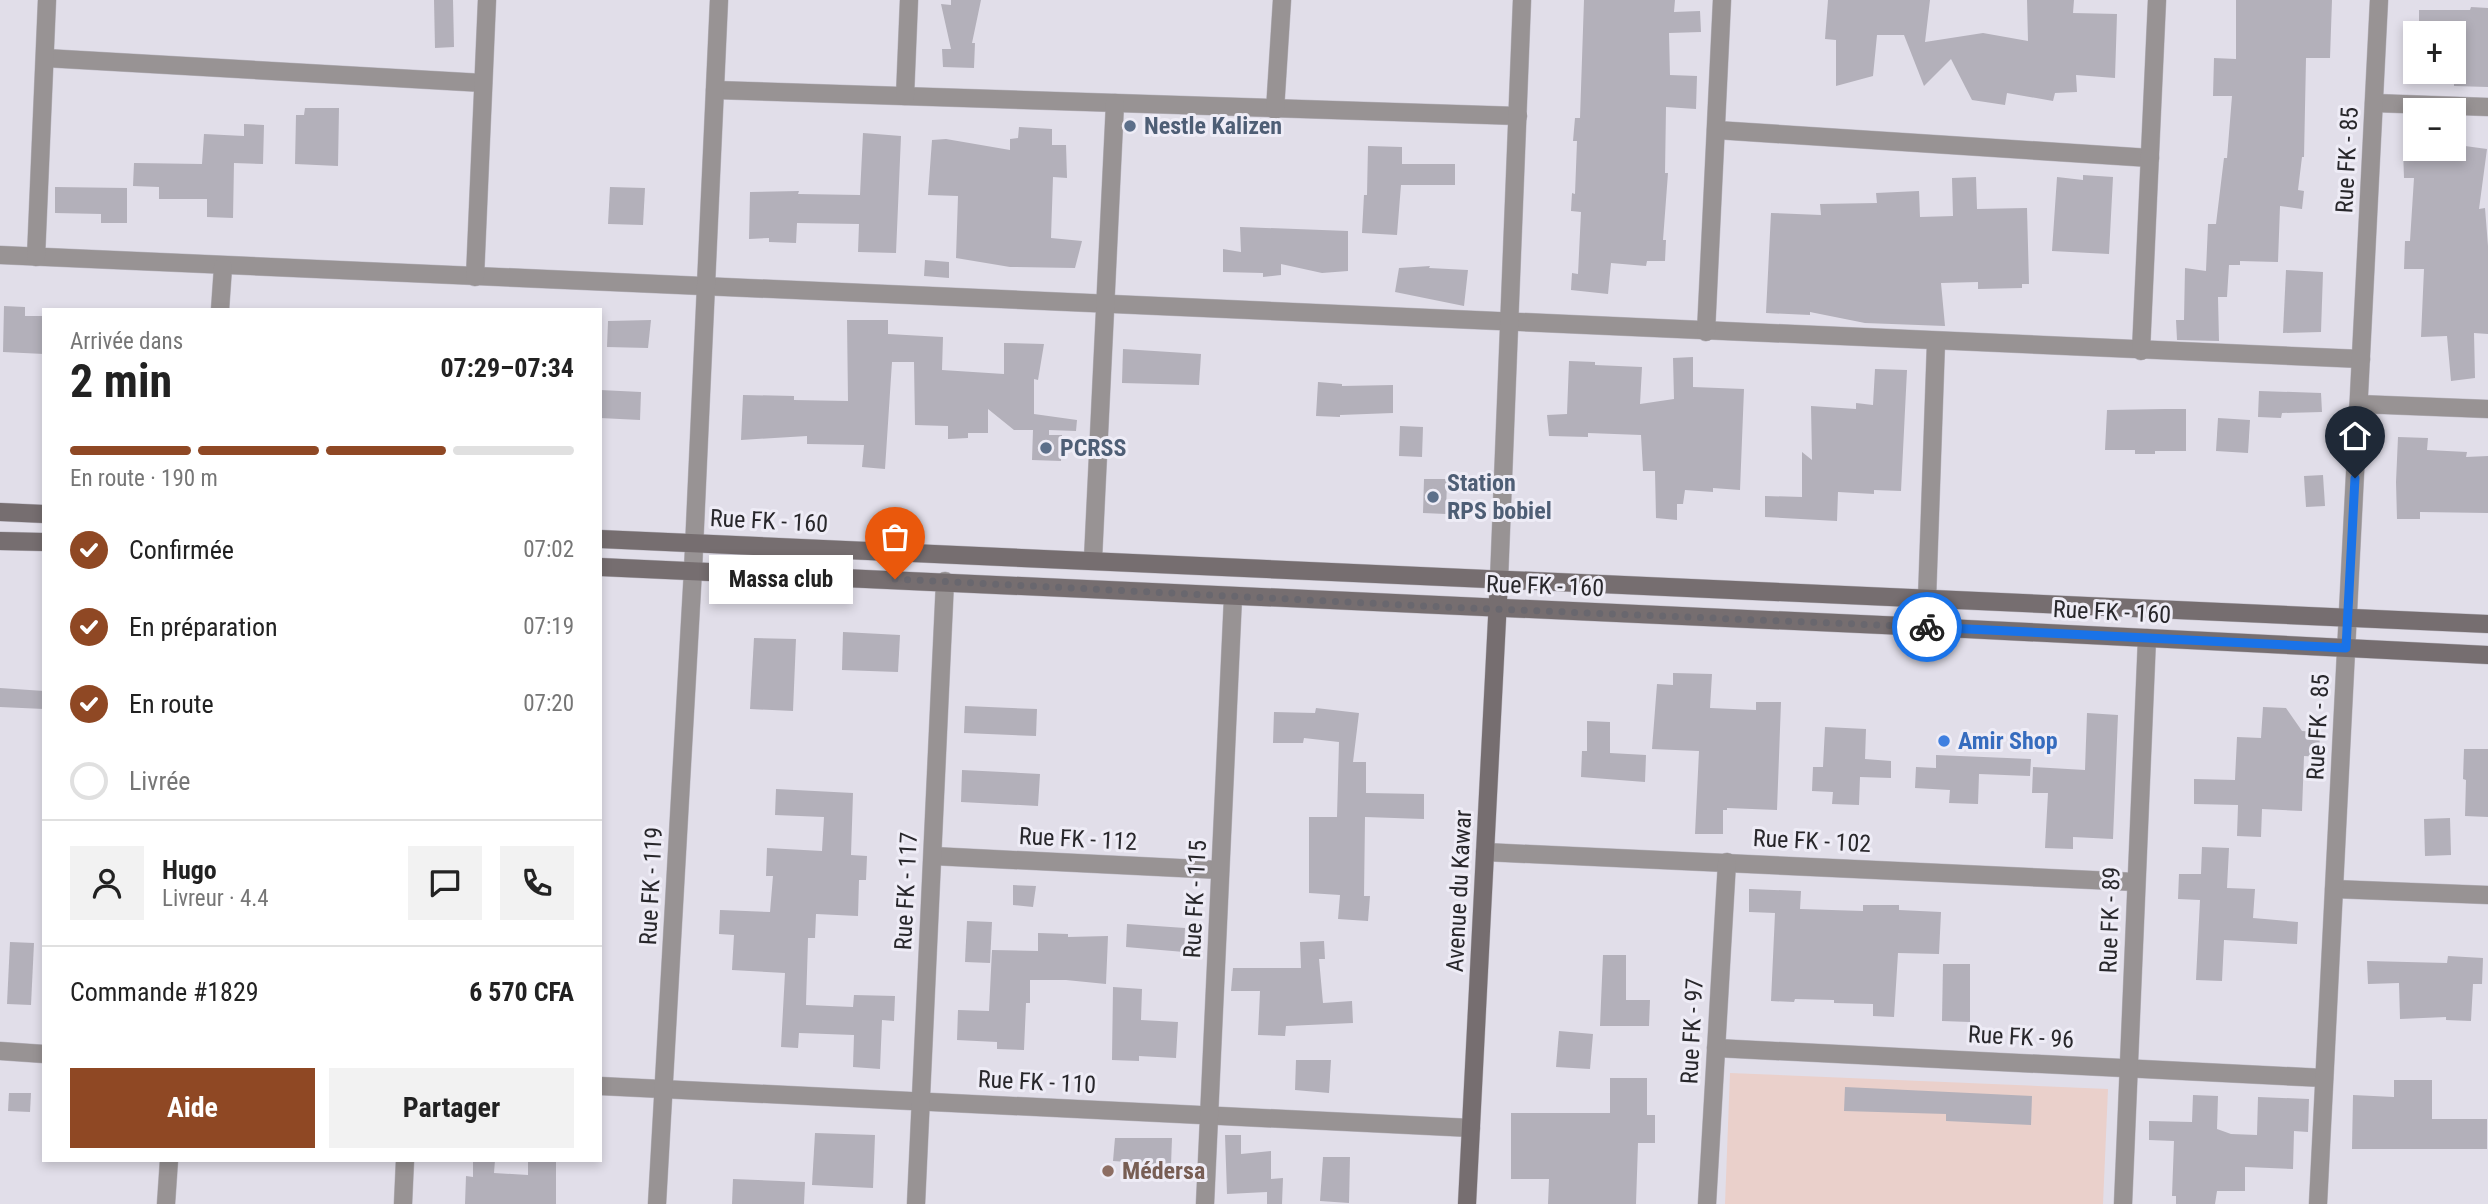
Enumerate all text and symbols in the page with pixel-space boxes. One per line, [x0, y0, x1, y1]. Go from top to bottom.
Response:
map controls [2403, 21, 2466, 161]
button: + [2403, 21, 2466, 84]
button: − [2403, 98, 2466, 161]
street label: Rue FK - 85 [2330, 106, 2364, 214]
place label: Nestle Kalizen [1144, 112, 1282, 140]
marker: Nestle Kalizen [1122, 118, 1138, 134]
text: Arrivée dans [70, 328, 183, 355]
text: 07:29–07:34 [440, 353, 574, 383]
text: 2 min [70, 354, 172, 408]
pin [2325, 406, 2385, 478]
icon: home [2336, 417, 2374, 455]
place label: PCRSS [1060, 434, 1127, 462]
marker: PCRSS [1038, 440, 1054, 456]
text: En route · 190 m [70, 465, 218, 492]
place label: Station RPS bobiel [1447, 469, 1552, 525]
marker: Station RPS bobiel [1425, 489, 1441, 505]
street label: Rue FK - 160 [709, 504, 829, 538]
pin [865, 507, 925, 579]
icon: bag [876, 518, 914, 556]
icon: check [70, 531, 108, 569]
text: Confirmée [129, 535, 234, 565]
text: 07:02 [523, 536, 574, 563]
callout: Massa club [710, 554, 853, 604]
text: Massa club [729, 566, 833, 593]
street label: Rue FK - 160 [1485, 570, 1605, 602]
courier [1892, 592, 1962, 662]
street label: Rue FK - 160 [2052, 595, 2172, 629]
icon: check [70, 608, 108, 646]
icon: bike [1908, 608, 1946, 646]
text: En préparation [129, 612, 278, 642]
text: 07:19 [523, 613, 574, 640]
street label: Rue FK - 85 [2301, 673, 2335, 781]
icon: check [70, 685, 108, 723]
text: En route [129, 689, 214, 719]
text: 07:20 [523, 690, 574, 717]
place label: Amir Shop [1958, 727, 2058, 755]
marker: Amir Shop [1936, 733, 1952, 749]
text: Livrée [129, 766, 191, 796]
street label: Avenue du Kawar [1441, 809, 1477, 973]
street label: Rue FK - 112 [1018, 822, 1138, 856]
street label: Rue FK - 102 [1752, 824, 1872, 858]
street label: Rue FK - 119 [634, 826, 668, 946]
street label: Rue FK - 117 [889, 831, 923, 951]
street label: Rue FK - 115 [1178, 839, 1212, 959]
button: person [70, 846, 144, 920]
button: chat [408, 846, 482, 920]
button: phone [500, 846, 574, 920]
text: Hugo [162, 855, 217, 885]
street label: Rue FK - 89 [2094, 866, 2126, 974]
text: Livreur · 4.4 [162, 885, 269, 912]
text: Commande #1829 [70, 977, 259, 1007]
text: 6 570 CFA [469, 977, 574, 1007]
street label: Rue FK - 97 [1675, 977, 1709, 1085]
street label: Rue FK - 96 [1967, 1020, 2075, 1054]
street label: Rue FK - 110 [977, 1065, 1097, 1099]
button: Aide [70, 1068, 315, 1148]
button: Partager [329, 1068, 574, 1148]
place label: Médersa [1122, 1157, 1205, 1185]
marker: Médersa [1100, 1163, 1116, 1179]

